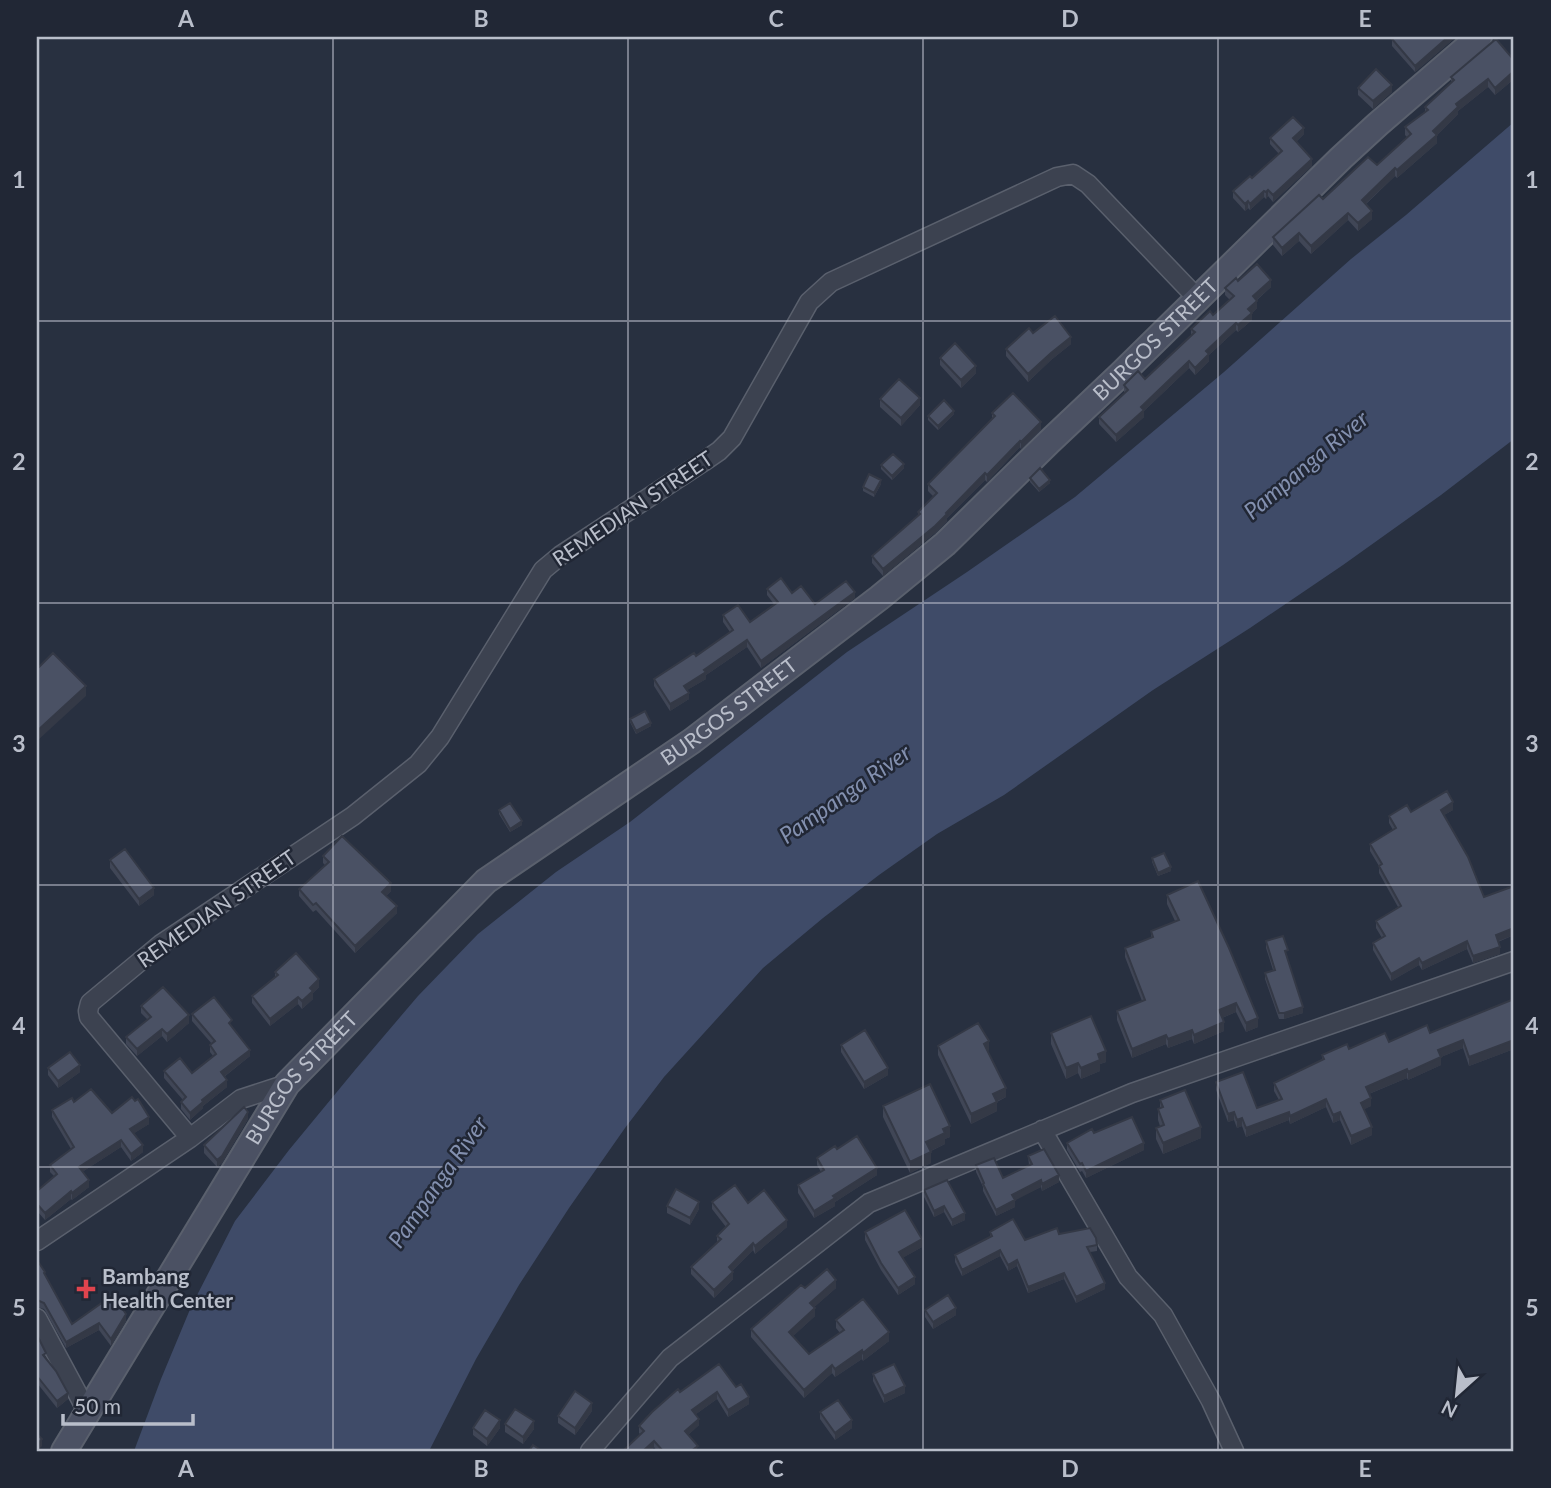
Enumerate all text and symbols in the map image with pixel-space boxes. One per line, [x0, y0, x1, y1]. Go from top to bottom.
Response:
text: A [177, 4, 195, 32]
text: B [473, 4, 489, 32]
text: C [768, 4, 784, 32]
text: D [1061, 4, 1079, 32]
text: E [1358, 4, 1372, 32]
text: 1 [12, 165, 26, 193]
text: 1 [1525, 165, 1539, 193]
street label: BURGOS STREET [1087, 272, 1223, 405]
water label: Pampanga River [1237, 403, 1374, 524]
street label: REMEDIAN STREET [547, 444, 718, 571]
text: 2 [12, 447, 26, 475]
text: 2 [1525, 447, 1539, 475]
street label: BURGOS STREET [655, 651, 802, 770]
text: 3 [12, 729, 26, 757]
text: 3 [1525, 729, 1539, 757]
water label: Pampanga River [773, 737, 916, 849]
street label: REMEDIAN STREET [132, 843, 301, 972]
street label: BURGOS STREET [239, 1005, 362, 1148]
text: 4 [12, 1011, 26, 1039]
text: 4 [1525, 1011, 1539, 1039]
water label: Pampanga River [382, 1109, 493, 1253]
place label: Bambang Health Center [102, 1263, 233, 1312]
marker: Bambang Health Center [76, 1279, 96, 1299]
text: 5 [12, 1293, 26, 1321]
text: 5 [1525, 1293, 1539, 1321]
north arrow [1422, 1358, 1492, 1428]
scale bar [63, 1383, 192, 1427]
text: 50 m [74, 1393, 121, 1418]
text: N [1437, 1396, 1461, 1423]
text: A [177, 1454, 195, 1482]
text: B [473, 1454, 489, 1482]
text: C [768, 1454, 784, 1482]
text: D [1061, 1454, 1079, 1482]
text: E [1358, 1454, 1372, 1482]

